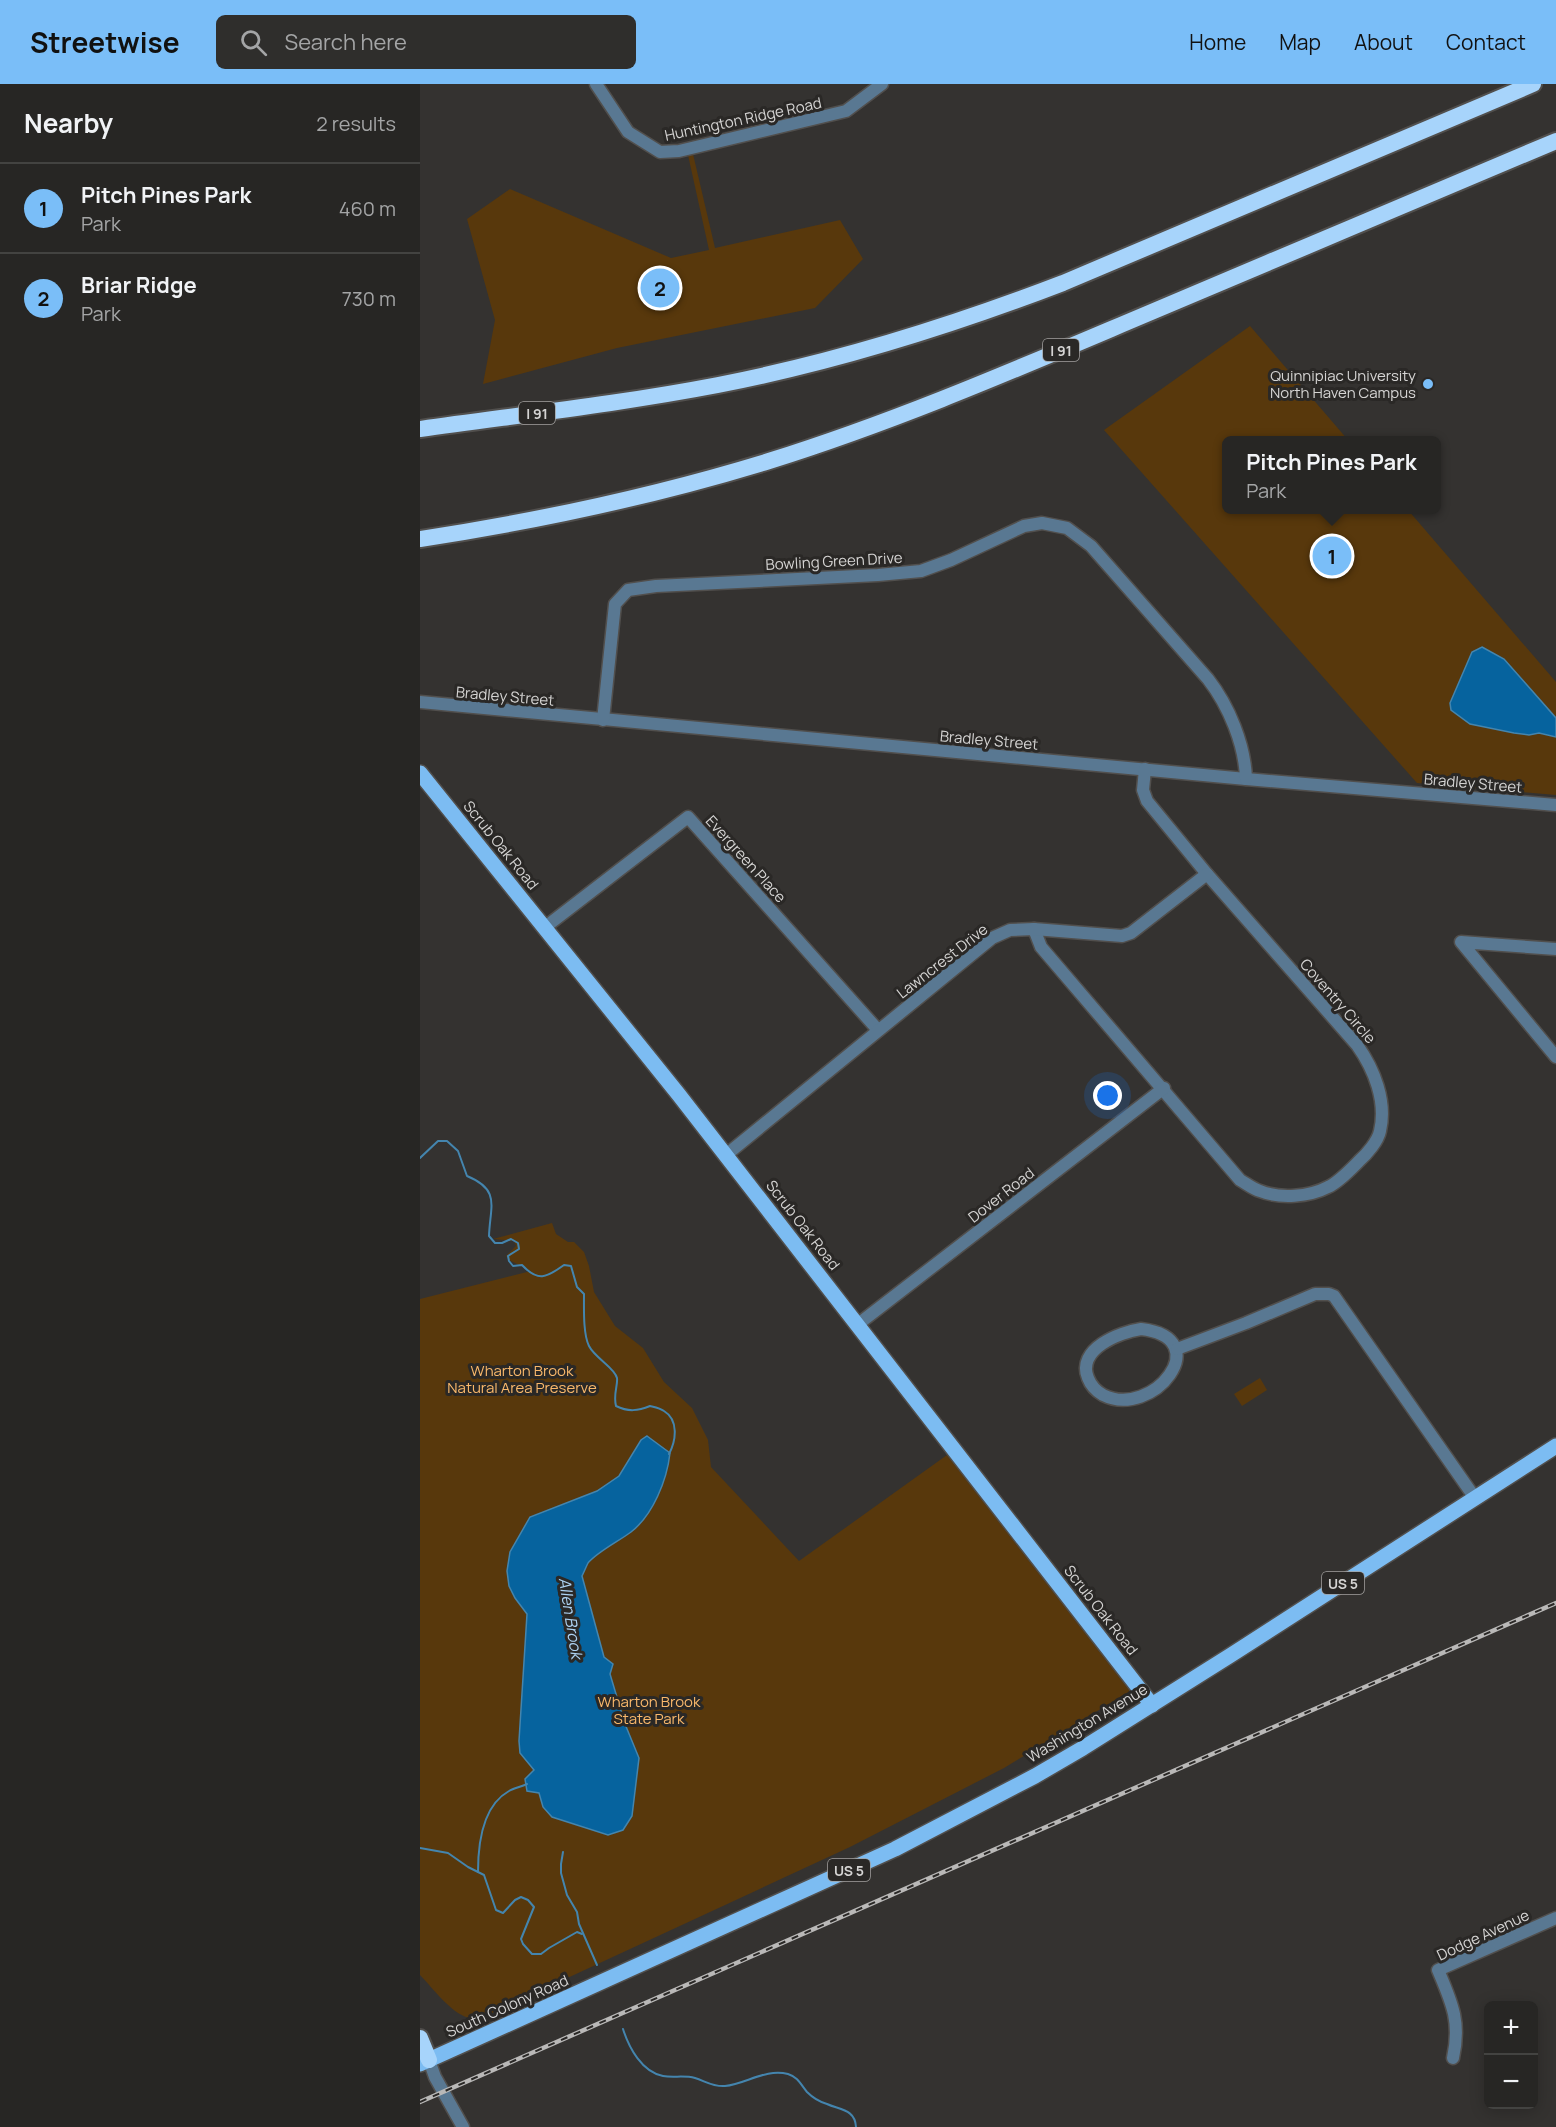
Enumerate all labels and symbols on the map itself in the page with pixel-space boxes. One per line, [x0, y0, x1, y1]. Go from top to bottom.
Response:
street label: Huntington Ridge Road [663, 92, 823, 146]
pin: 2 [640, 266, 680, 310]
road number: I 91 [1043, 339, 1079, 361]
place label: Quinnipiac University North Haven Campus [1270, 365, 1416, 403]
marker: Quinnipiac University North Haven Campus [1421, 377, 1435, 391]
road number: I 91 [519, 402, 555, 424]
pin: 1 [1312, 534, 1352, 578]
street label: Bowling Green Drive [765, 547, 903, 575]
street label: Bradley Street [455, 681, 555, 711]
street label: Bradley Street [939, 725, 1039, 755]
street label: Bradley Street [1423, 768, 1523, 798]
street label: Scrub Oak Road [459, 796, 543, 894]
street label: Evergreen Place [701, 811, 791, 907]
street label: Lawncrest Drive [892, 919, 992, 1003]
street label: Coventry Circle [1295, 954, 1381, 1048]
your location [1093, 1081, 1122, 1110]
street label: Dover Road [964, 1162, 1038, 1228]
street label: Scrub Oak Road [761, 1176, 845, 1274]
park label: Wharton Brook Natural Area Preserve [447, 1360, 597, 1398]
street label: Scrub Oak Road [1059, 1561, 1143, 1659]
road number: US 5 [1322, 1572, 1364, 1594]
water label: Allen Brook [554, 1576, 589, 1662]
street label: Washington Avenue [1023, 1678, 1152, 1767]
park label: Wharton Brook State Park [598, 1691, 701, 1729]
road number: US 5 [828, 1859, 870, 1881]
street label: Dodge Avenue [1433, 1904, 1533, 1966]
street label: South Colony Road [442, 1970, 572, 2042]

